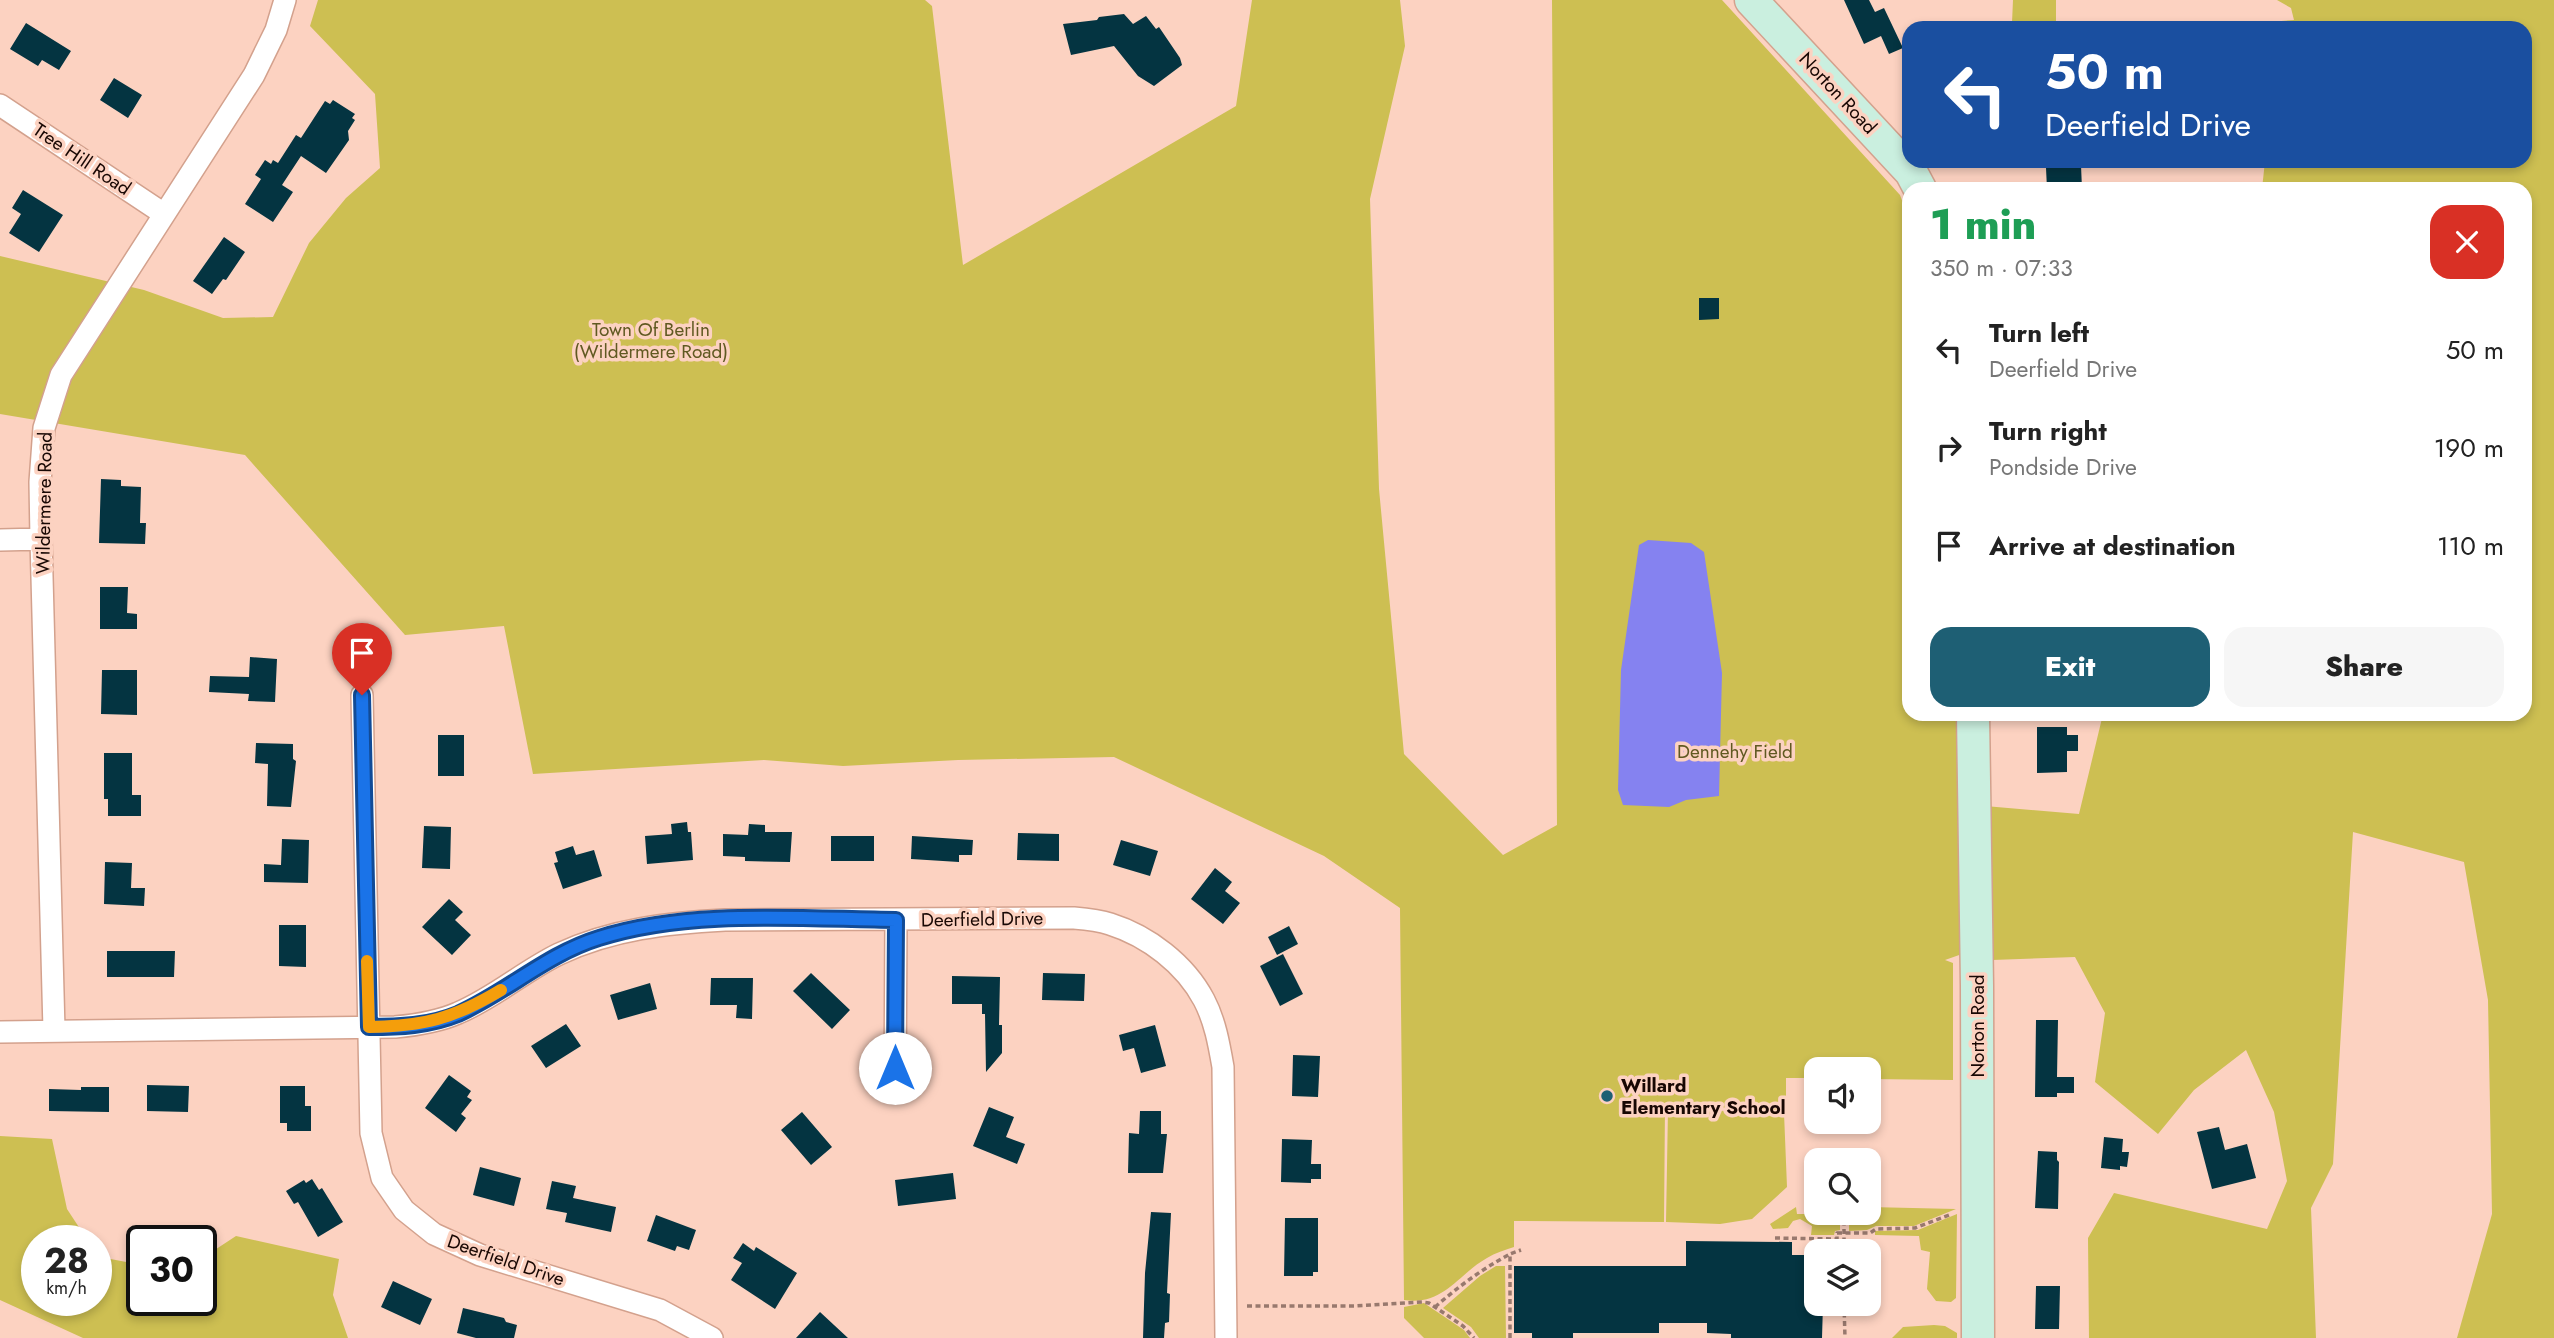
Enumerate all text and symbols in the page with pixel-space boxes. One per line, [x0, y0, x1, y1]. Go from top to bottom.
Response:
text: 50 m [2045, 37, 2164, 107]
street label: Norton Road [1793, 46, 1883, 140]
icon: left [1930, 49, 2021, 140]
text: Deerfield Drive [2045, 102, 2251, 148]
street label: Tree Hill Road [28, 116, 136, 202]
text: 1 min [1930, 194, 2036, 255]
button: close [2430, 205, 2504, 279]
text: 350 m · 07:33 [1930, 251, 2073, 285]
text: Turn left [1989, 314, 2089, 352]
park label: Town Of Berlin (Wildermere Road) [574, 316, 728, 365]
icon: left [1930, 331, 1968, 369]
text: 50 m [2446, 331, 2504, 369]
text: Deerfield Drive [1989, 352, 2137, 386]
text: Turn right [1989, 412, 2107, 450]
icon: right [1930, 429, 1968, 467]
text: 190 m [2434, 429, 2504, 467]
street label: Wildermere Road [29, 431, 59, 575]
text: Pondside Drive [1989, 450, 2137, 484]
icon: arrive [1930, 527, 1968, 565]
text: Arrive at destination [1989, 527, 2236, 565]
text: 110 m [2437, 527, 2504, 565]
pin [332, 623, 392, 695]
button: Exit [1930, 627, 2210, 707]
button: Share [2224, 627, 2504, 707]
icon: arrive [343, 634, 381, 672]
park label: Dennehy Field [1677, 738, 1793, 765]
street label: Deerfield Drive [921, 904, 1044, 934]
street label: Norton Road [1964, 974, 1991, 1078]
position arrow [858, 1031, 932, 1105]
map controls [1804, 1057, 1881, 1316]
button: sound [1804, 1057, 1881, 1134]
place label: Willard Elementary School [1621, 1072, 1786, 1121]
marker: Willard Elementary School [1599, 1088, 1615, 1104]
button: search [1804, 1148, 1881, 1225]
speed limit sign: 30 [126, 1225, 217, 1316]
street label: Deerfield Drive [444, 1227, 568, 1293]
text: 28 [44, 1236, 89, 1286]
button: layers [1804, 1239, 1881, 1316]
text: km/h [46, 1275, 87, 1301]

